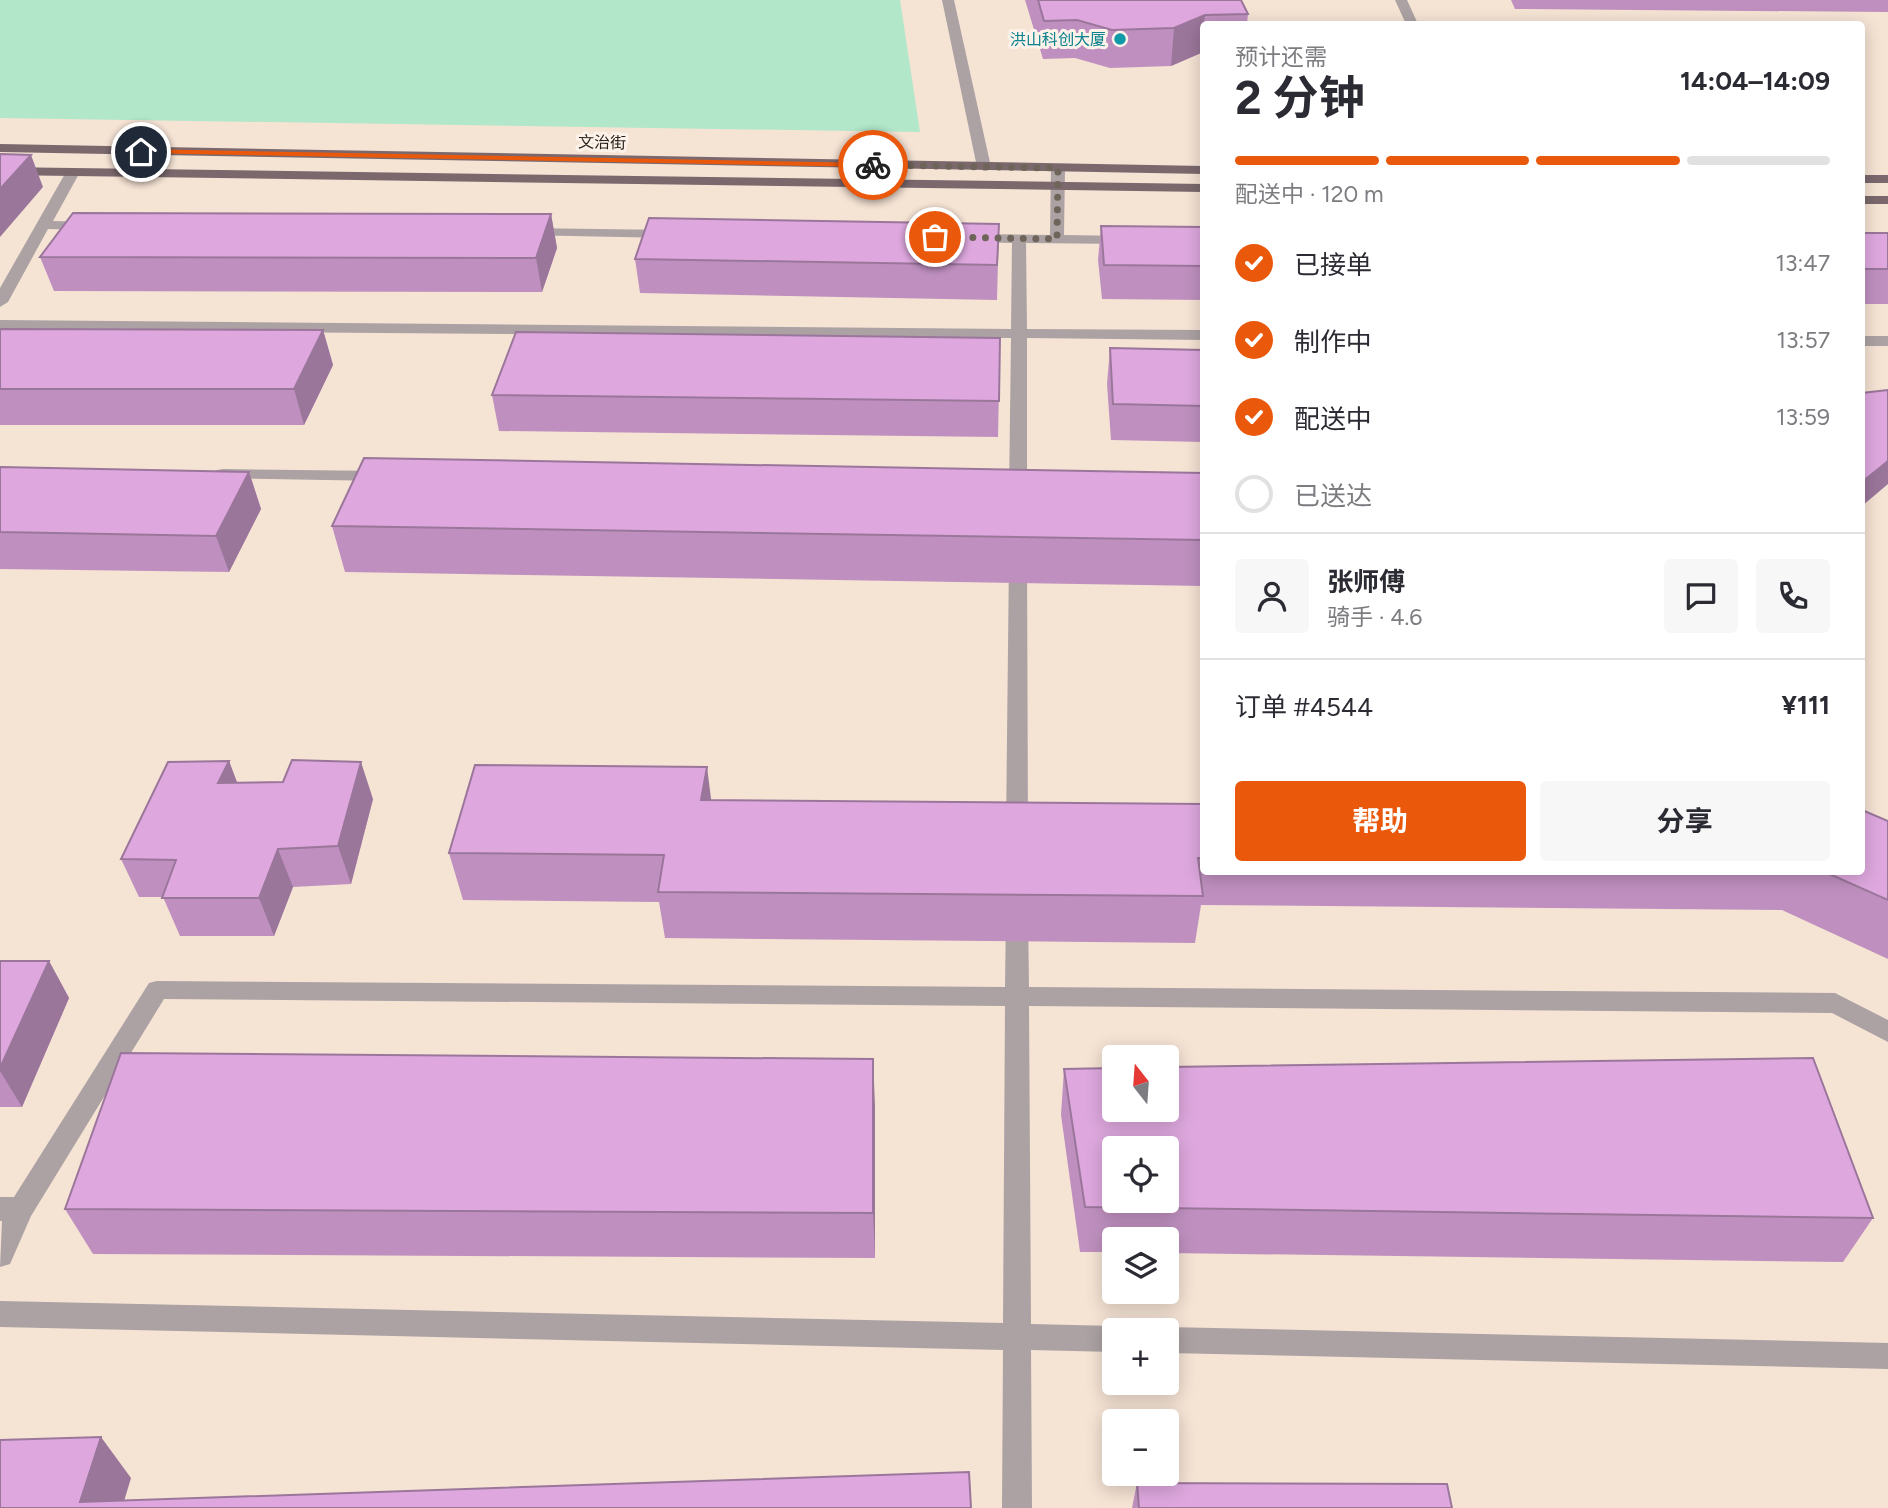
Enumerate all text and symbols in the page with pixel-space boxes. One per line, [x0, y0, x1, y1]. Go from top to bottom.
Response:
place label: 洪山科创大厦 [1010, 30, 1106, 49]
marker: 洪山科创大厦 [1112, 31, 1128, 47]
text: 预计还需 [1235, 43, 1327, 71]
text: 14:04–14:09 [1680, 65, 1830, 97]
text: 2 分钟 [1235, 70, 1365, 126]
pin [111, 122, 171, 182]
courier [838, 130, 908, 200]
icon: home [122, 133, 160, 171]
street label: 文治街 [578, 133, 626, 152]
icon: bike [854, 146, 892, 184]
text: 配送中 · 120 m [1235, 180, 1384, 208]
pin [905, 207, 965, 267]
icon: bag [916, 218, 954, 256]
icon: check [1235, 244, 1273, 282]
text: 已接单 [1294, 249, 1372, 281]
text: 13:47 [1776, 249, 1830, 277]
icon: check [1235, 321, 1273, 359]
text: 制作中 [1294, 326, 1372, 358]
text: 13:57 [1777, 326, 1830, 354]
icon: check [1235, 398, 1273, 436]
text: 配送中 [1294, 403, 1372, 435]
text: 13:59 [1776, 403, 1830, 431]
text: 已送达 [1294, 480, 1372, 512]
button: person [1235, 559, 1309, 633]
button: chat [1664, 559, 1738, 633]
button: phone [1756, 559, 1830, 633]
text: 张师傅 [1327, 566, 1405, 598]
text: 骑手 · 4.6 [1327, 603, 1422, 631]
text: ¥111 [1782, 689, 1830, 721]
text: 订单 #4544 [1235, 691, 1373, 723]
button: 帮助 [1235, 781, 1526, 861]
button: 分享 [1540, 781, 1830, 861]
north arrow [1102, 1045, 1180, 1122]
map controls [1102, 1045, 1179, 1486]
button: locate [1102, 1136, 1179, 1213]
button: layers [1102, 1227, 1179, 1304]
button: + [1102, 1318, 1179, 1395]
button: − [1102, 1409, 1179, 1486]

